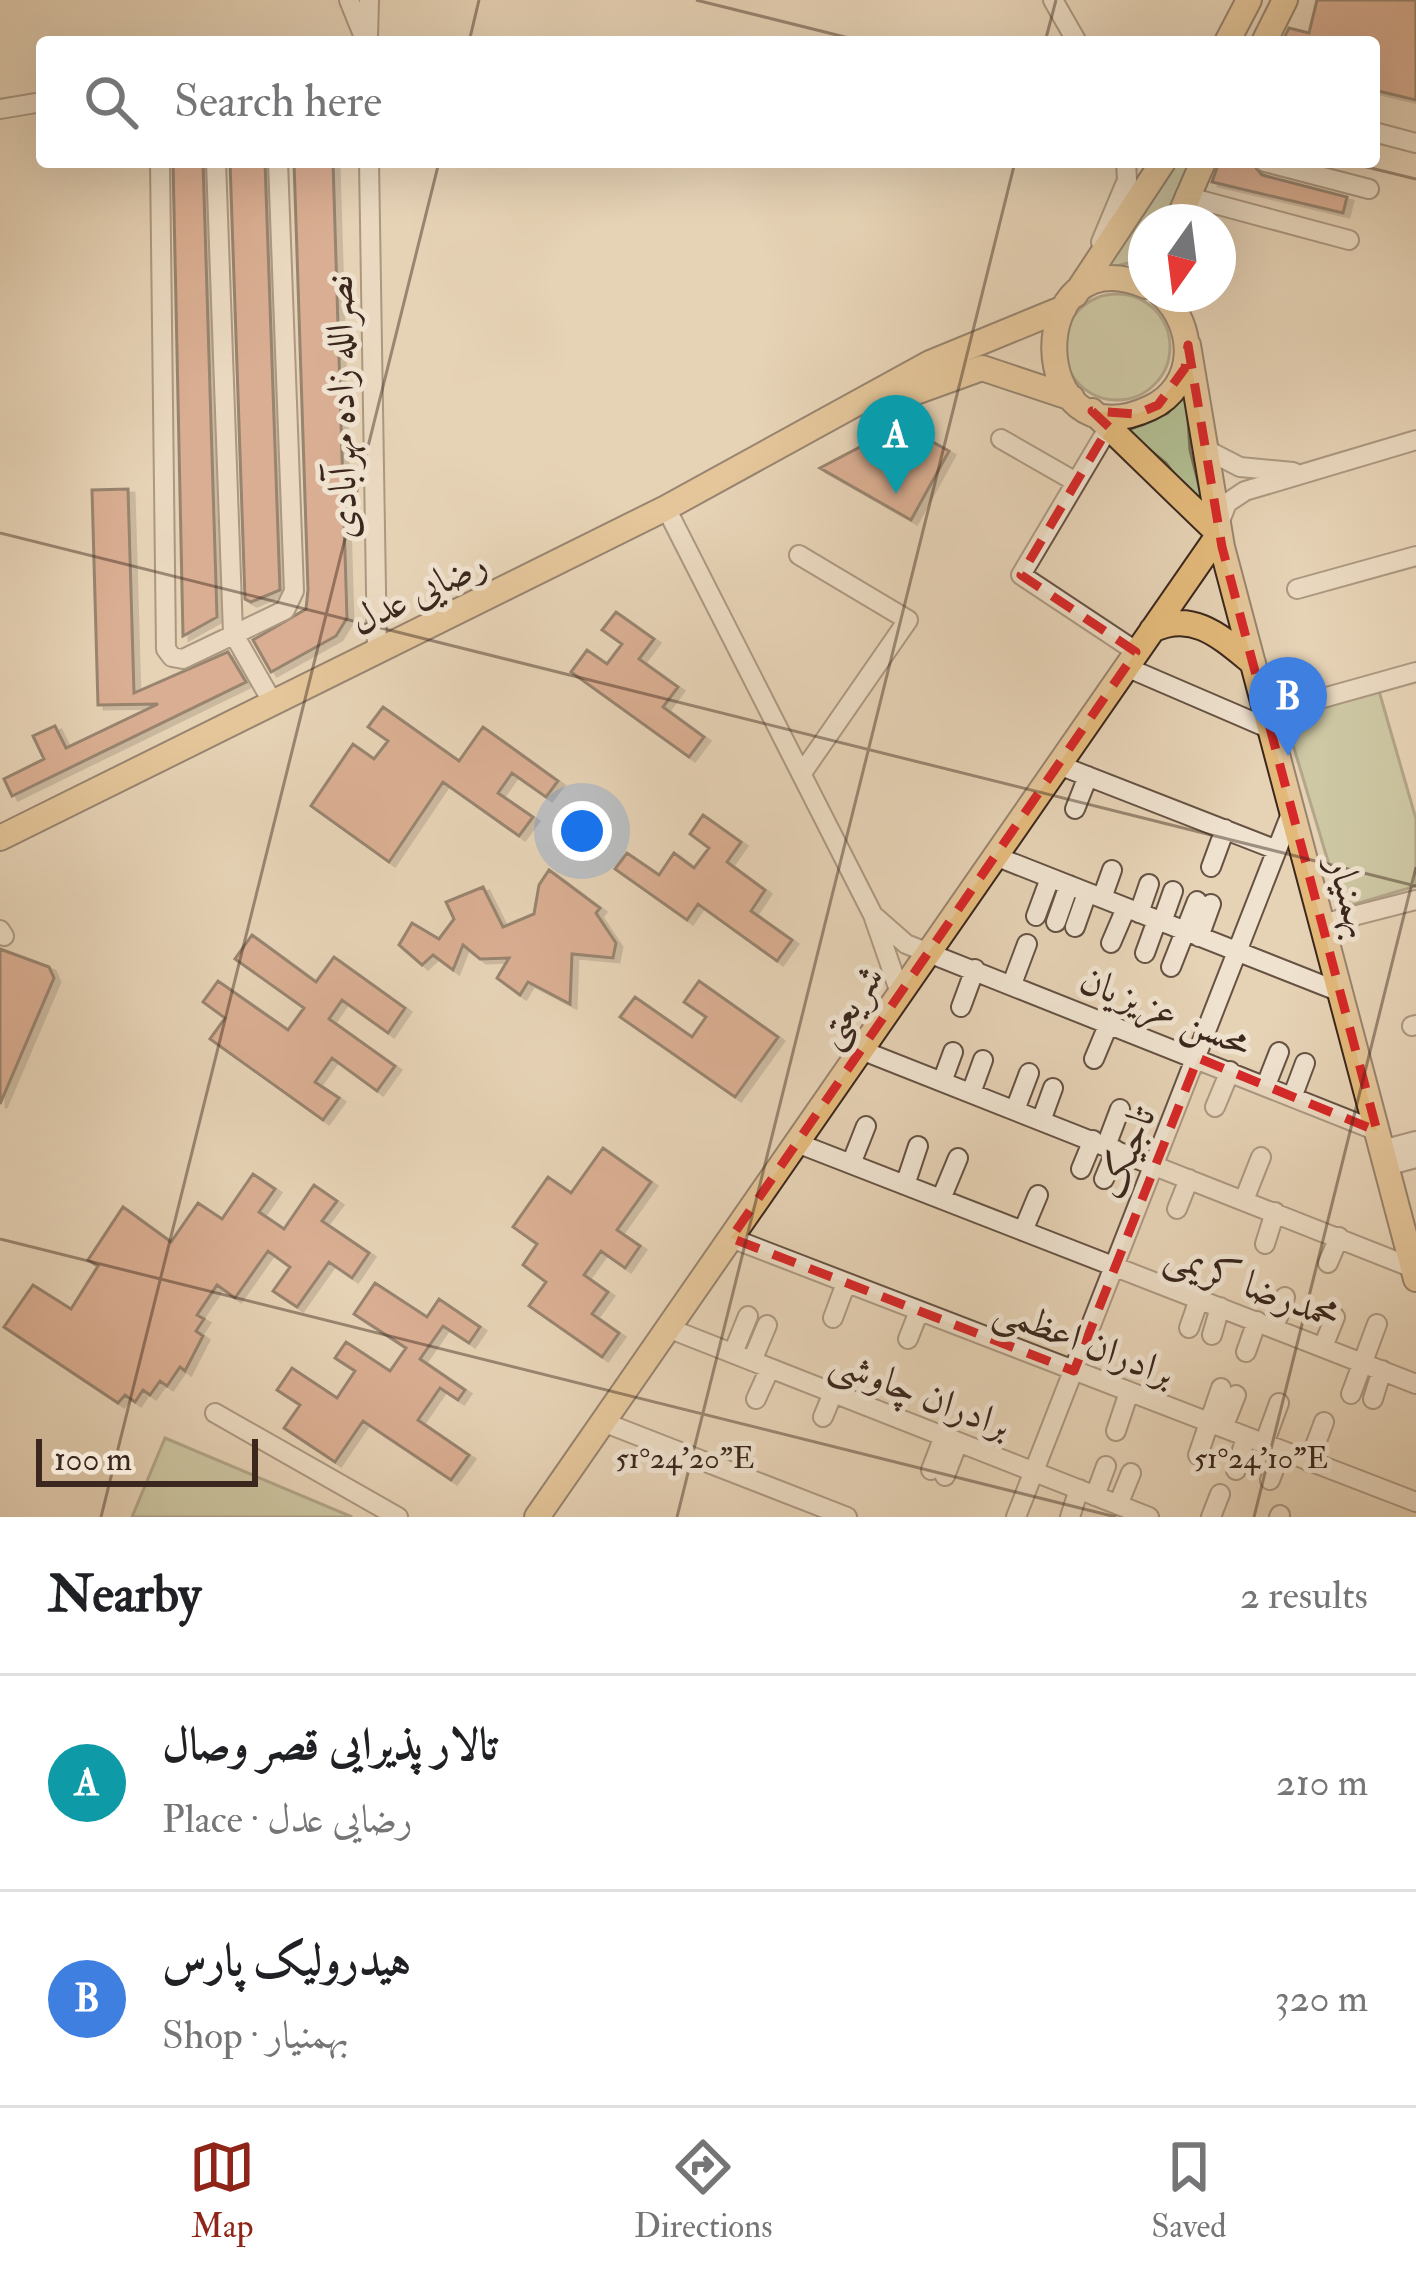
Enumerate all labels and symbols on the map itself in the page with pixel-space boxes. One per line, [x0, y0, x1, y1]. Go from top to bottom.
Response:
north arrow [1128, 204, 1236, 312]
street label: نصرالله زاده مهرآبادی [315, 274, 369, 540]
pin: A [857, 395, 935, 494]
street label: رضایی عدل [342, 538, 495, 646]
pin: B [1249, 657, 1327, 756]
your location [552, 801, 612, 861]
street label: بهمنیار [1315, 847, 1385, 943]
street label: شریعتی [804, 955, 897, 1058]
street label: محسن عزیزیان [1072, 955, 1259, 1070]
street label: تاجیک [1086, 1099, 1167, 1206]
street label: محمدرضا کریمی [1158, 1230, 1347, 1342]
street label: برادران اعظمی [987, 1285, 1181, 1399]
street label: برادران چاوشی [823, 1337, 1018, 1452]
scale bar [36, 1433, 258, 1486]
text: 51°24'20"E [616, 1440, 754, 1477]
text: 51°24'10"E [1194, 1440, 1328, 1477]

